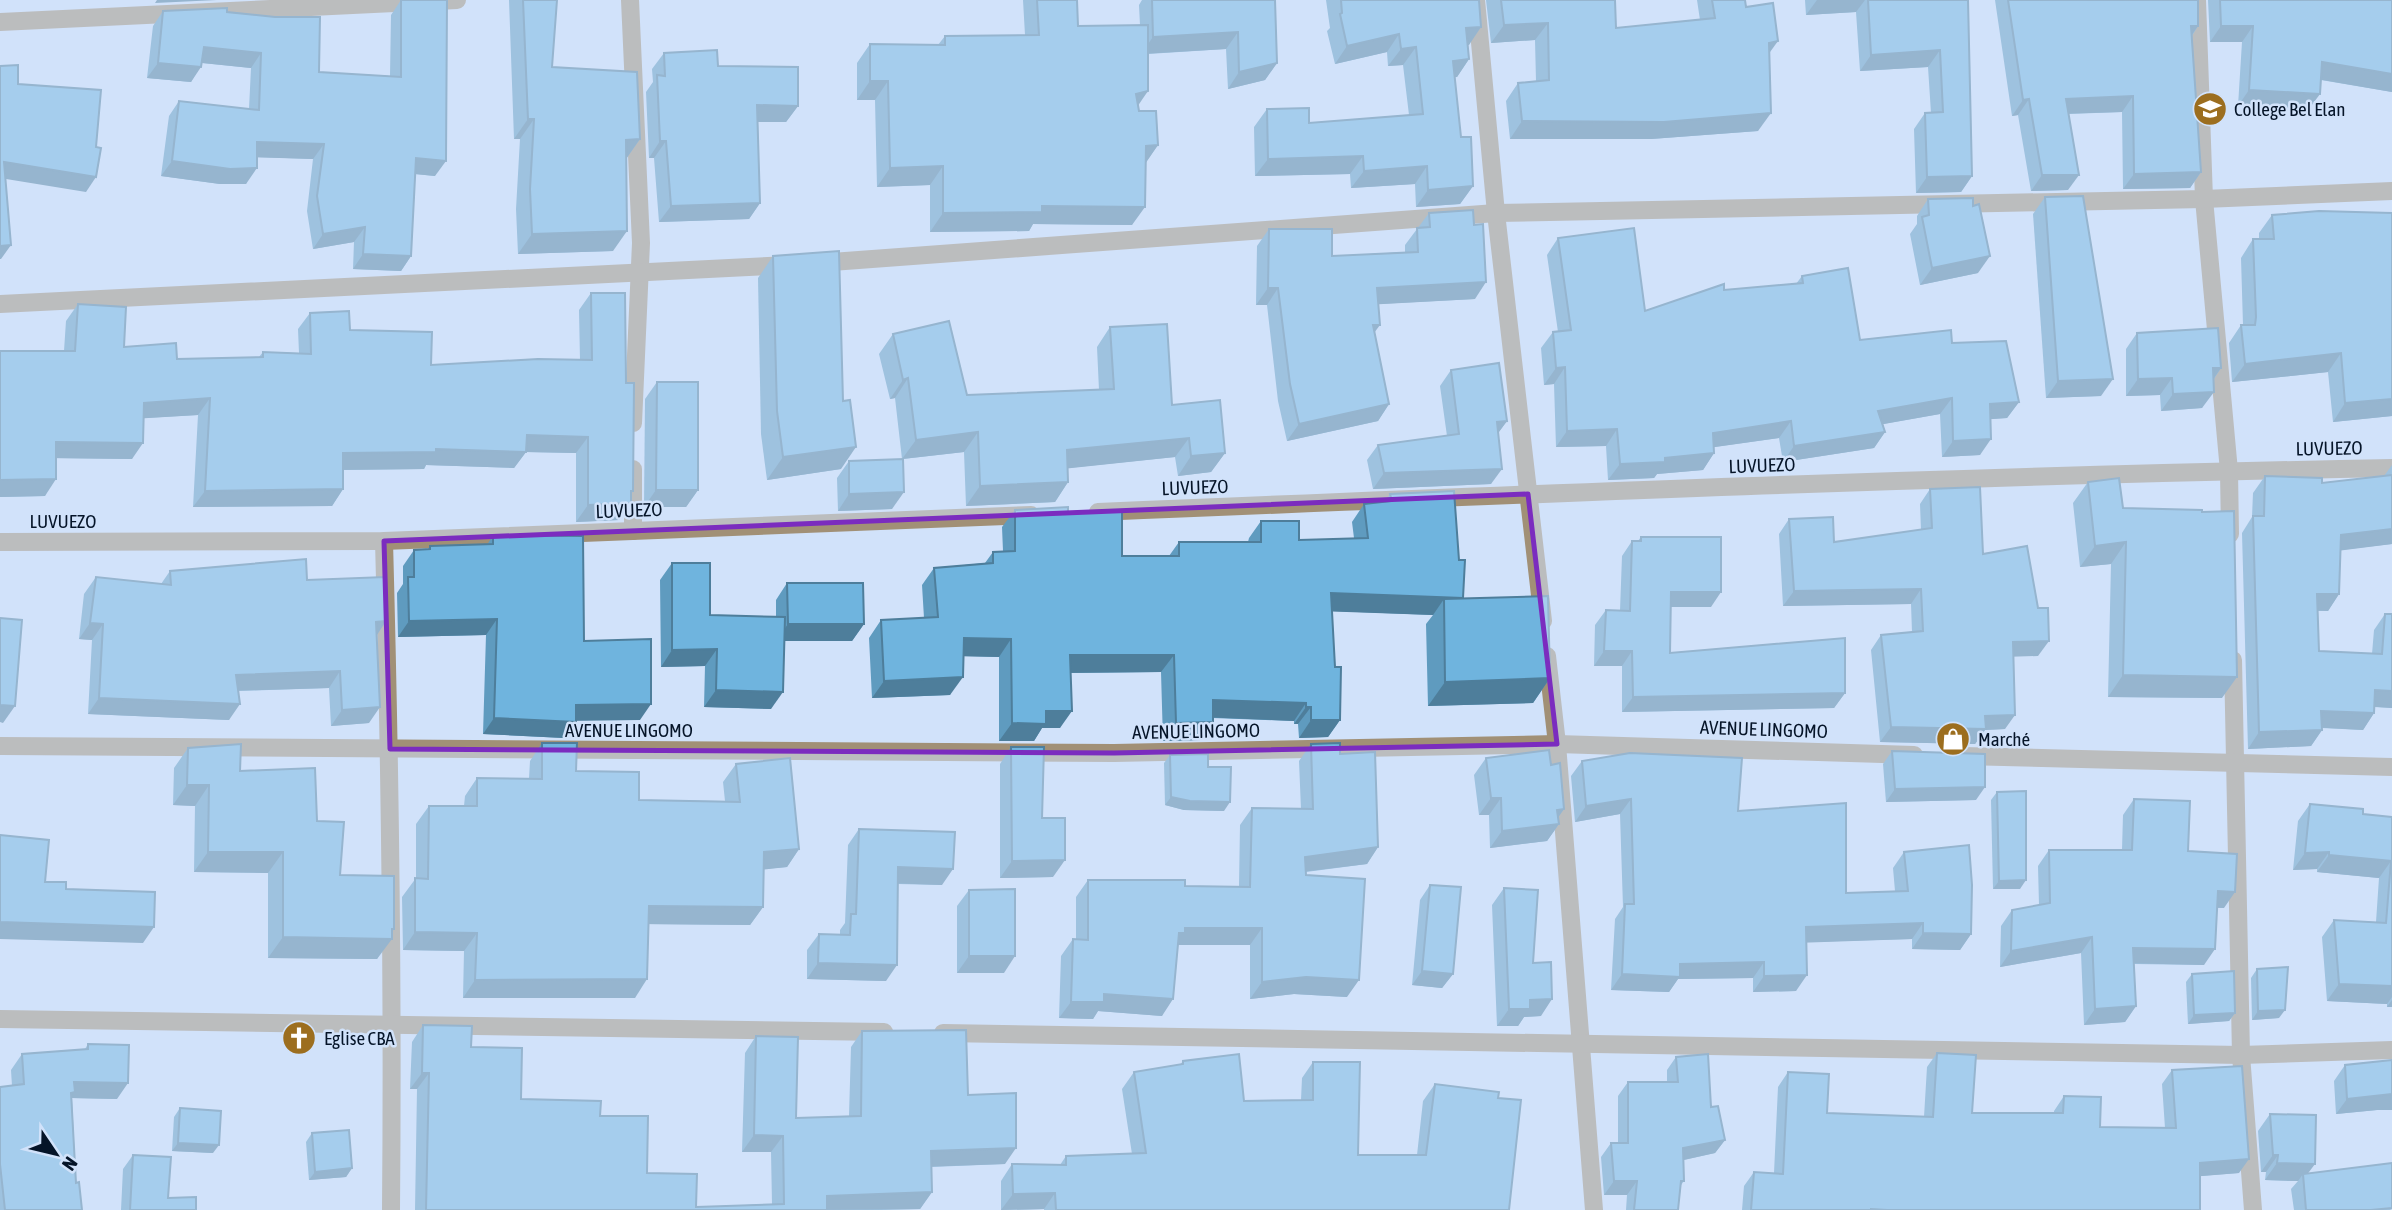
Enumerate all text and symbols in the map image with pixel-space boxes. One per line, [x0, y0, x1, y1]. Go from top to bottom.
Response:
school or university icon: College Bel Elan [2191, 90, 2229, 128]
place label: College Bel Elan [2234, 98, 2345, 120]
street label: LUVUEZO [2295, 436, 2363, 460]
street label: LUVUEZO [1728, 453, 1796, 477]
street label: LUVUEZO [1161, 475, 1229, 499]
street label: LUVUEZO [595, 498, 663, 522]
street label: LUVUEZO [30, 510, 96, 532]
street label: AVENUE LINGOMO [1700, 716, 1828, 742]
street label: AVENUE LINGOMO [565, 719, 693, 741]
street label: AVENUE LINGOMO [1132, 719, 1260, 743]
shop icon: Marché [1934, 720, 1972, 758]
place label: Marché [1978, 728, 2030, 750]
church icon: Eglise CBA [280, 1019, 318, 1057]
place label: Eglise CBA [324, 1027, 395, 1049]
north arrow [21, 1119, 91, 1189]
text: N [58, 1153, 82, 1175]

